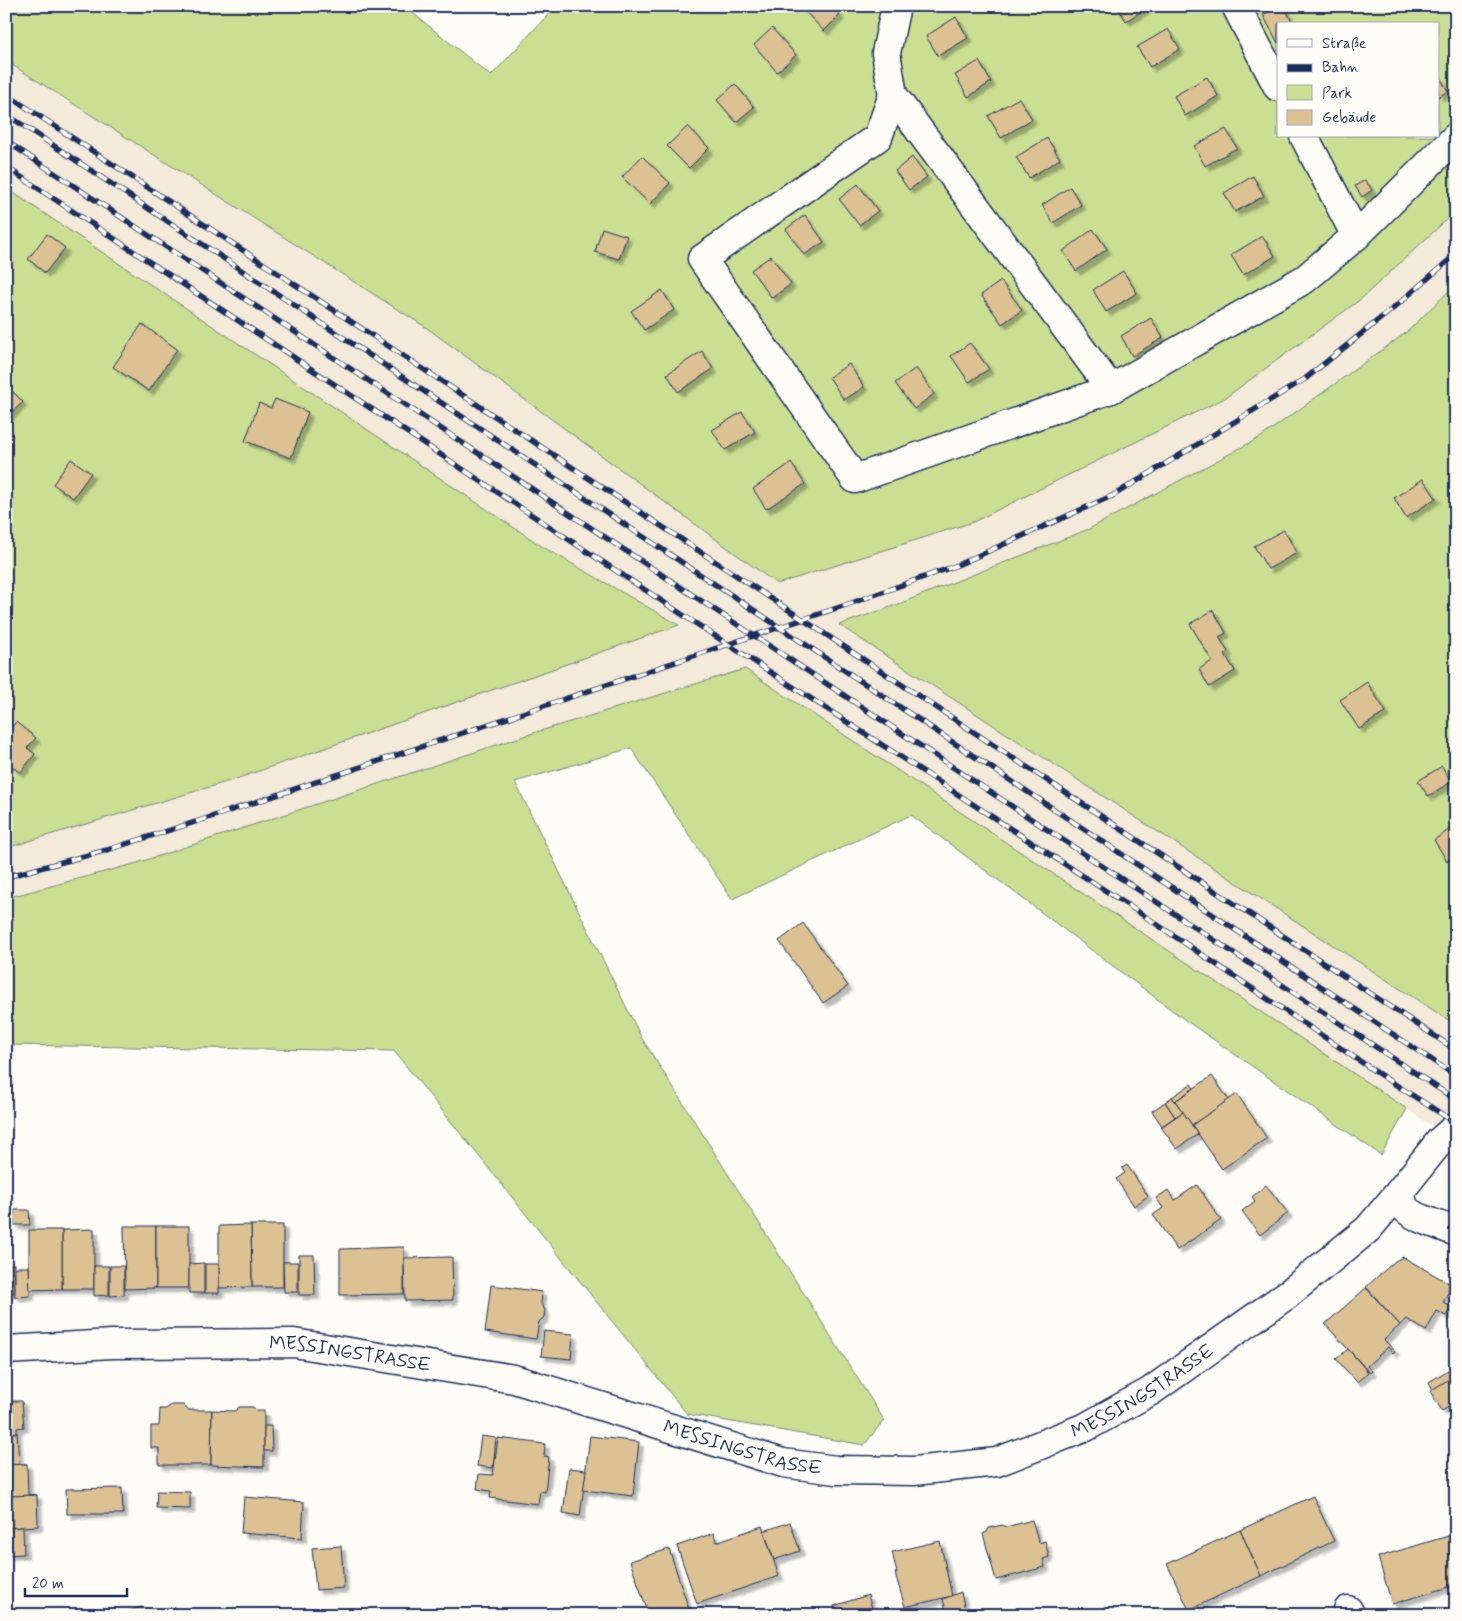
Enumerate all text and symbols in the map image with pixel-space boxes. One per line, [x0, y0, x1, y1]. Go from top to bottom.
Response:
legend [1277, 22, 1440, 138]
text: Straße [1322, 34, 1366, 54]
text: Bahn [1322, 58, 1359, 78]
text: Park [1322, 84, 1352, 104]
text: Gebäude [1322, 108, 1376, 128]
street label: MESSINGSTRASSE [269, 1330, 433, 1378]
street label: MESSINGSTRASSE [1067, 1338, 1218, 1444]
street label: MESSINGSTRASSE [660, 1414, 823, 1480]
scale bar [25, 1566, 128, 1598]
text: 20 m [32, 1574, 64, 1594]

